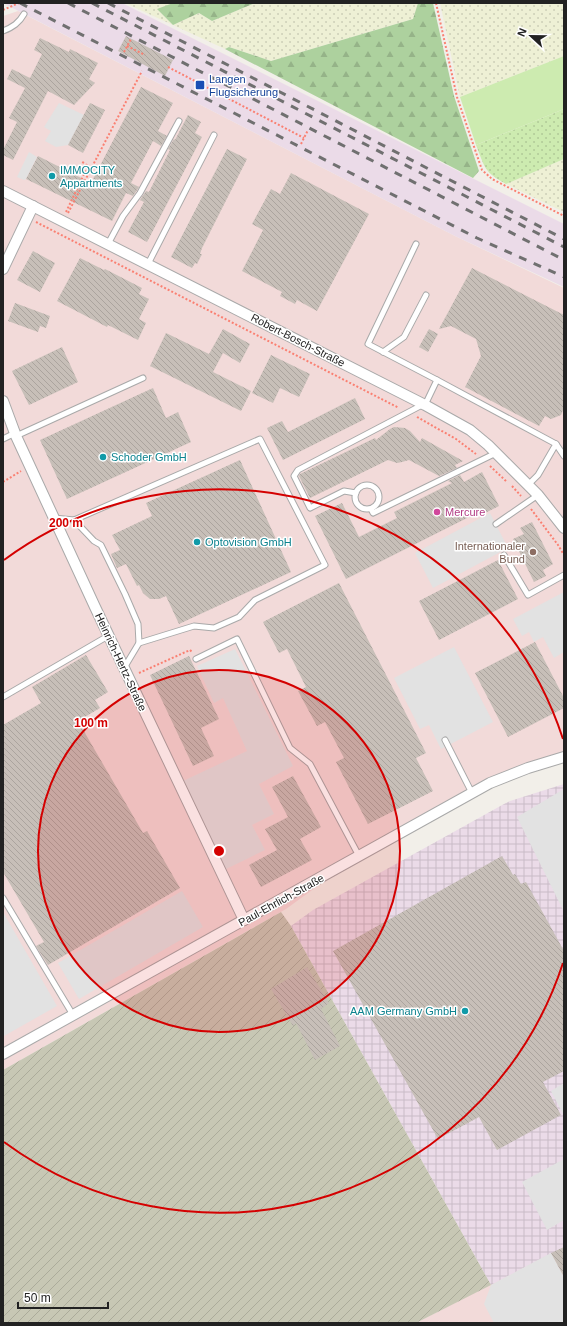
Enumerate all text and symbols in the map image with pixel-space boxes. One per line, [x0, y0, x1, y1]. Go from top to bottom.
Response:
north arrow [511, 16, 551, 56]
text: N [515, 26, 529, 38]
place label: Langen Flugsicherung [209, 73, 278, 98]
marker: Langen Flugsicherung [194, 79, 206, 91]
place label: IMMOCITY Appartments [60, 164, 123, 189]
marker: IMMOCITY Appartments [47, 171, 57, 181]
street label: Robert-Bosch-Straße [249, 311, 347, 369]
place label: Schoder GmbH [111, 451, 187, 463]
marker: Schoder GmbH [98, 452, 108, 462]
place label: Mercure [445, 506, 485, 518]
marker: Mercure [432, 507, 442, 517]
text: 200 m [49, 516, 83, 530]
place label: Optovision GmbH [205, 536, 292, 548]
marker: Optovision GmbH [192, 537, 202, 547]
place label: Internationaler Bund [455, 540, 525, 565]
marker: Internationaler Bund [528, 547, 538, 557]
street label: Heinrich-Hertz-Straße [93, 611, 149, 713]
text: 100 m [74, 716, 108, 730]
centre of rings [212, 844, 226, 858]
street label: Paul-Ehrlich-Straße [236, 871, 326, 929]
place label: AAM Germany GmbH [350, 1005, 457, 1017]
marker: AAM Germany GmbH [460, 1006, 470, 1016]
scale bar [18, 1284, 108, 1310]
text: 50 m [24, 1291, 51, 1305]

